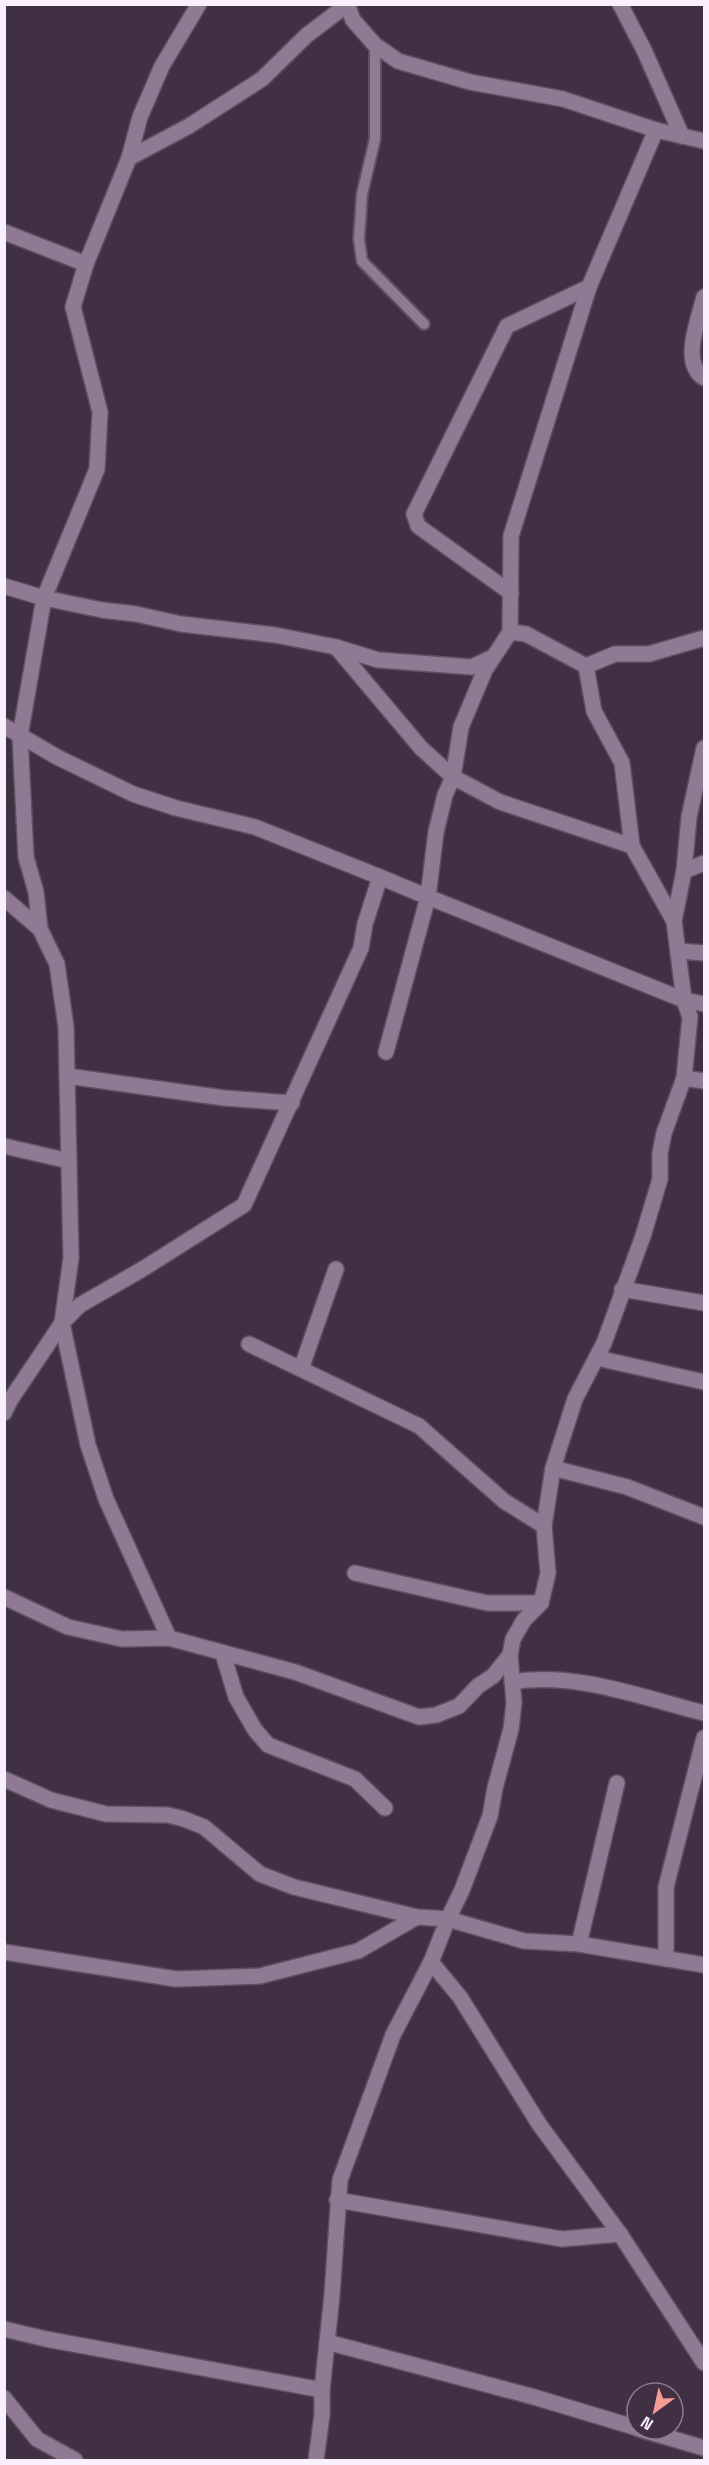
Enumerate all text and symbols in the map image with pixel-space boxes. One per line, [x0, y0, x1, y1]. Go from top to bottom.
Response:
north arrow [625, 2381, 685, 2441]
text: N [637, 2411, 657, 2435]

